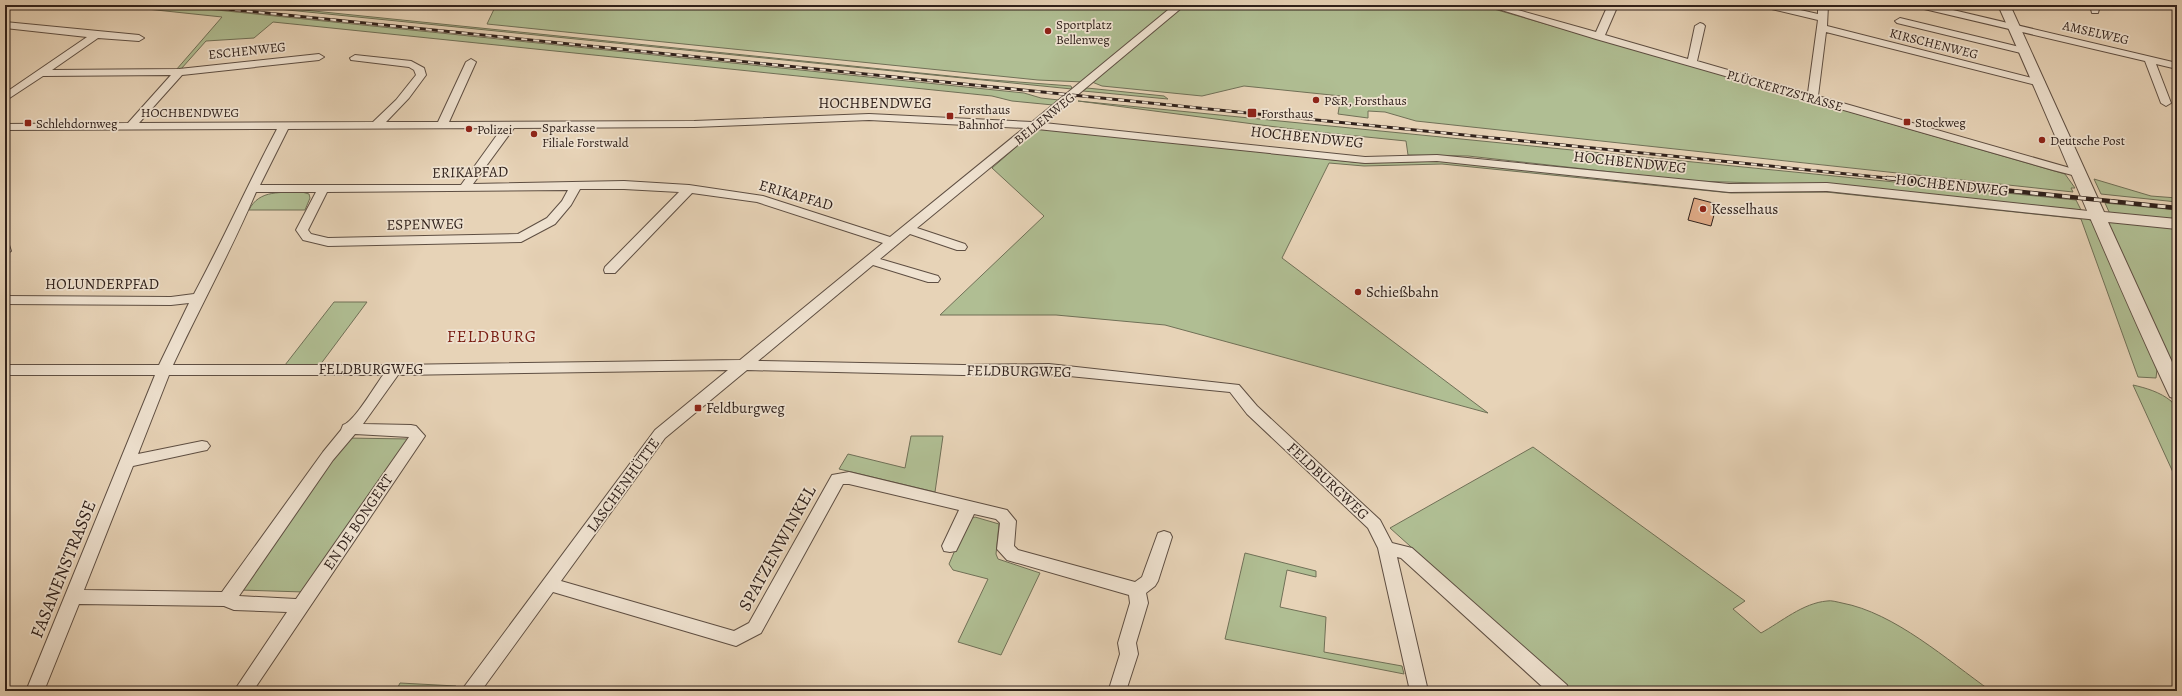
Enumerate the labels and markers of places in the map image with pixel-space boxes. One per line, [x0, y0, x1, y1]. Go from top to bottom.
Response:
place label: Sportplatz Bellenweg [1056, 16, 1112, 48]
marker: Sportplatz Bellenweg [1043, 26, 1053, 36]
place label: P&R, Forsthaus [1324, 92, 1407, 109]
marker: P&R, Forsthaus [1311, 95, 1321, 105]
place label: Forsthaus Bahnhof [958, 101, 1010, 133]
place label: Forsthaus [1261, 105, 1313, 122]
marker: Forsthaus [1246, 107, 1258, 119]
marker: Forsthaus Bahnhof [945, 111, 955, 121]
place label: Stockweg [1915, 114, 1966, 131]
place label: Schlehdornweg [36, 115, 118, 132]
marker: Stockweg [1902, 117, 1912, 127]
marker: Schlehdornweg [23, 118, 33, 128]
place label: Sparkasse Filiale Forstwald [542, 119, 629, 151]
place label: Polizei [477, 121, 513, 138]
marker: Polizei [464, 124, 474, 134]
marker: Sparkasse Filiale Forstwald [529, 129, 539, 139]
place label: Deutsche Post [2050, 132, 2126, 149]
marker: Deutsche Post [2037, 135, 2047, 145]
place label: Kesselhaus [1711, 199, 1778, 219]
marker: Kesselhaus [1698, 204, 1708, 214]
place label: Schießbahn [1366, 282, 1439, 302]
marker: Schießbahn [1353, 287, 1363, 297]
place label: Feldburgweg [706, 398, 785, 418]
marker: Feldburgweg [693, 403, 703, 413]

